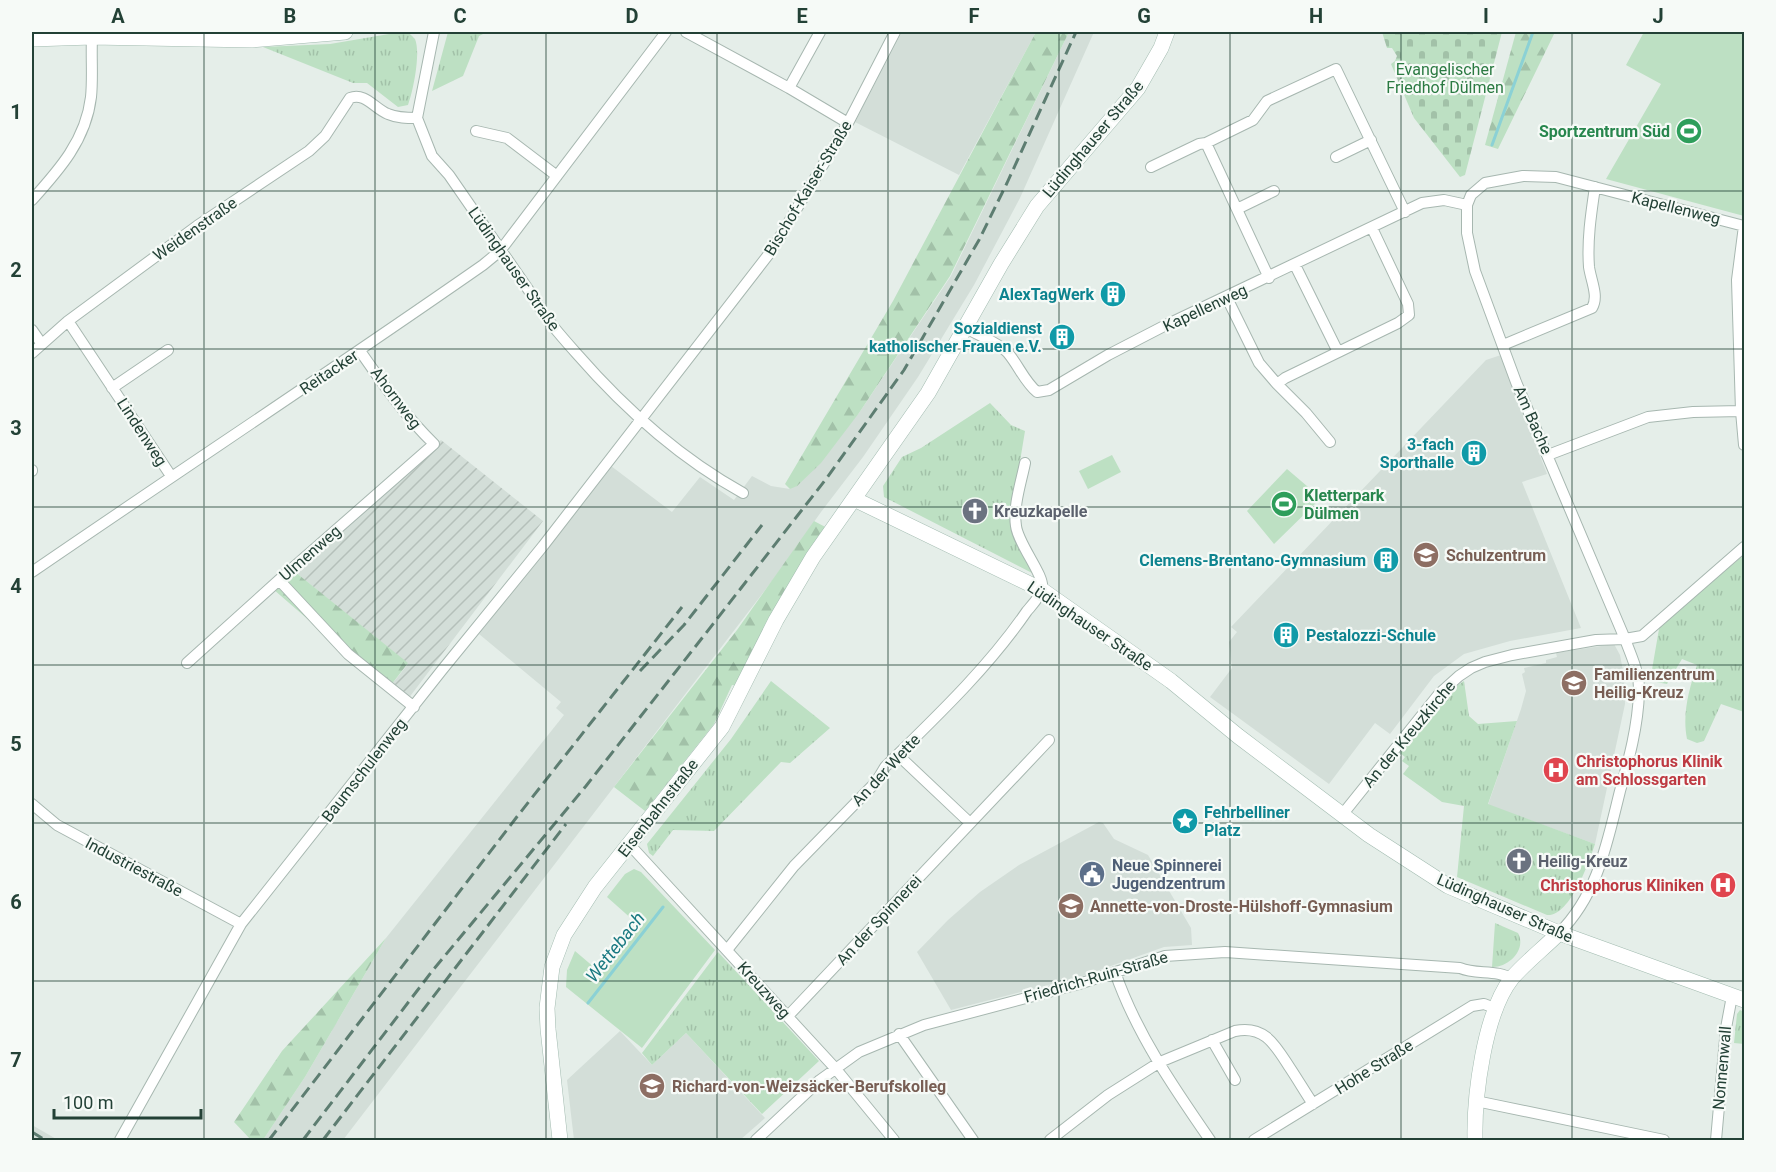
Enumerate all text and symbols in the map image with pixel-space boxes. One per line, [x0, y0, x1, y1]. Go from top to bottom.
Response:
text: A [111, 4, 125, 28]
text: B [284, 4, 296, 28]
text: C [453, 4, 467, 28]
text: D [626, 4, 639, 28]
text: E [796, 4, 808, 28]
text: F [969, 4, 980, 28]
text: G [1137, 4, 1151, 28]
text: H [1309, 4, 1323, 28]
text: I [1483, 4, 1489, 28]
text: J [1652, 4, 1664, 28]
park label: Evangelischer Friedhof Dülmen [1386, 60, 1504, 97]
street label: Lüdinghauser Straße [1039, 77, 1147, 201]
text: 1 [10, 100, 22, 124]
sports icon: Sportzentrum Süd [1674, 116, 1704, 146]
street label: Bischof-Kaiser-Straße [760, 117, 856, 259]
place label: Sportzentrum Süd [1539, 122, 1670, 141]
street label: Kapellenweg [1630, 188, 1722, 228]
street label: Weidenstraße [149, 193, 241, 265]
street label: Lüdinghauser Straße [464, 203, 564, 335]
text: 2 [10, 258, 22, 282]
building icon: AlexTagWerk [1098, 279, 1128, 309]
street label: Kapellenweg [1160, 280, 1250, 336]
place label: AlexTagWerk [999, 285, 1094, 304]
place label: Sozialdienst katholischer Frauen e.V. [869, 319, 1043, 356]
building icon: Sozialdienst katholischer Frauen e.V. [1047, 322, 1077, 352]
street label: Reitacker [296, 345, 362, 398]
street label: Ahornweg [367, 363, 425, 433]
street label: Am Bache [1510, 383, 1556, 457]
street label: Lindenweg [113, 394, 171, 470]
text: 3 [10, 416, 22, 440]
place label: 3-fach Sporthalle [1380, 435, 1454, 472]
building icon: 3-fach Sporthalle [1459, 438, 1489, 468]
place label: Kletterpark Dülmen [1304, 486, 1385, 523]
sports icon: Kletterpark Dülmen [1269, 489, 1299, 519]
church icon: Kreuzkapelle [960, 496, 990, 526]
place label: Kreuzkapelle [994, 502, 1088, 521]
street label: Ulmenweg [275, 521, 345, 585]
school or university icon: Schulzentrum [1411, 540, 1441, 570]
building icon: Clemens-Brentano-Gymnasium [1371, 545, 1401, 575]
place label: Schulzentrum [1446, 546, 1546, 565]
place label: Clemens-Brentano-Gymnasium [1139, 551, 1366, 570]
text: 4 [10, 574, 22, 598]
street label: Lüdinghauser Straße [1024, 577, 1156, 675]
building icon: Pestalozzi-Schule [1271, 620, 1301, 650]
place label: Pestalozzi-Schule [1306, 626, 1436, 645]
place label: Familienzentrum Heilig-Kreuz [1594, 665, 1715, 702]
school or university icon: Familienzentrum Heilig-Kreuz [1559, 668, 1589, 698]
street label: An der Kreuzkirche [1359, 677, 1459, 791]
street label: Baumschulenweg [318, 714, 410, 826]
street label: An der Wette [848, 730, 924, 810]
text: 5 [10, 732, 22, 756]
place label: Christophorus Klinik am Schlossgarten [1576, 752, 1723, 789]
street label: Eisenbahnstraße [614, 755, 702, 861]
hospital icon: Christophorus Klinik am Schlossgarten [1541, 755, 1571, 785]
place label: Fehrbelliner Platz [1204, 803, 1290, 840]
place icon: Fehrbelliner Platz [1170, 806, 1200, 836]
street label: Industriestraße [82, 833, 186, 901]
church icon: Heilig-Kreuz [1504, 846, 1534, 876]
place label: Heilig-Kreuz [1538, 852, 1628, 871]
place label: Neue Spinnerei Jugendzentrum [1112, 856, 1225, 893]
public building icon: Neue Spinnerei Jugendzentrum [1077, 859, 1107, 889]
street label: Lüdinghauser Straße [1434, 869, 1576, 947]
hospital icon: Christophorus Kliniken [1708, 870, 1738, 900]
street label: An der Spinnerei [832, 871, 926, 969]
place label: Christophorus Kliniken [1540, 876, 1704, 895]
text: 6 [10, 890, 22, 914]
school or university icon: Annette-von-Droste-Hülshoff-Gymnasium [1056, 891, 1086, 921]
place label: Annette-von-Droste-Hülshoff-Gymnasium [1090, 897, 1393, 916]
water label: Wettebach [581, 908, 649, 986]
street label: Friedrich-Ruin-Straße [1022, 947, 1170, 1007]
street label: Kreuzweg [734, 958, 794, 1022]
street label: Nonnenwall [1709, 1025, 1735, 1111]
street label: Hohe Straße [1331, 1036, 1417, 1098]
text: 7 [10, 1048, 22, 1072]
school or university icon: Richard-von-Weizsäcker-Berufskolleg [637, 1071, 667, 1101]
place label: Richard-von-Weizsäcker-Berufskolleg [672, 1077, 946, 1096]
scale bar [54, 1082, 201, 1120]
text: 100 m [63, 1092, 114, 1113]

